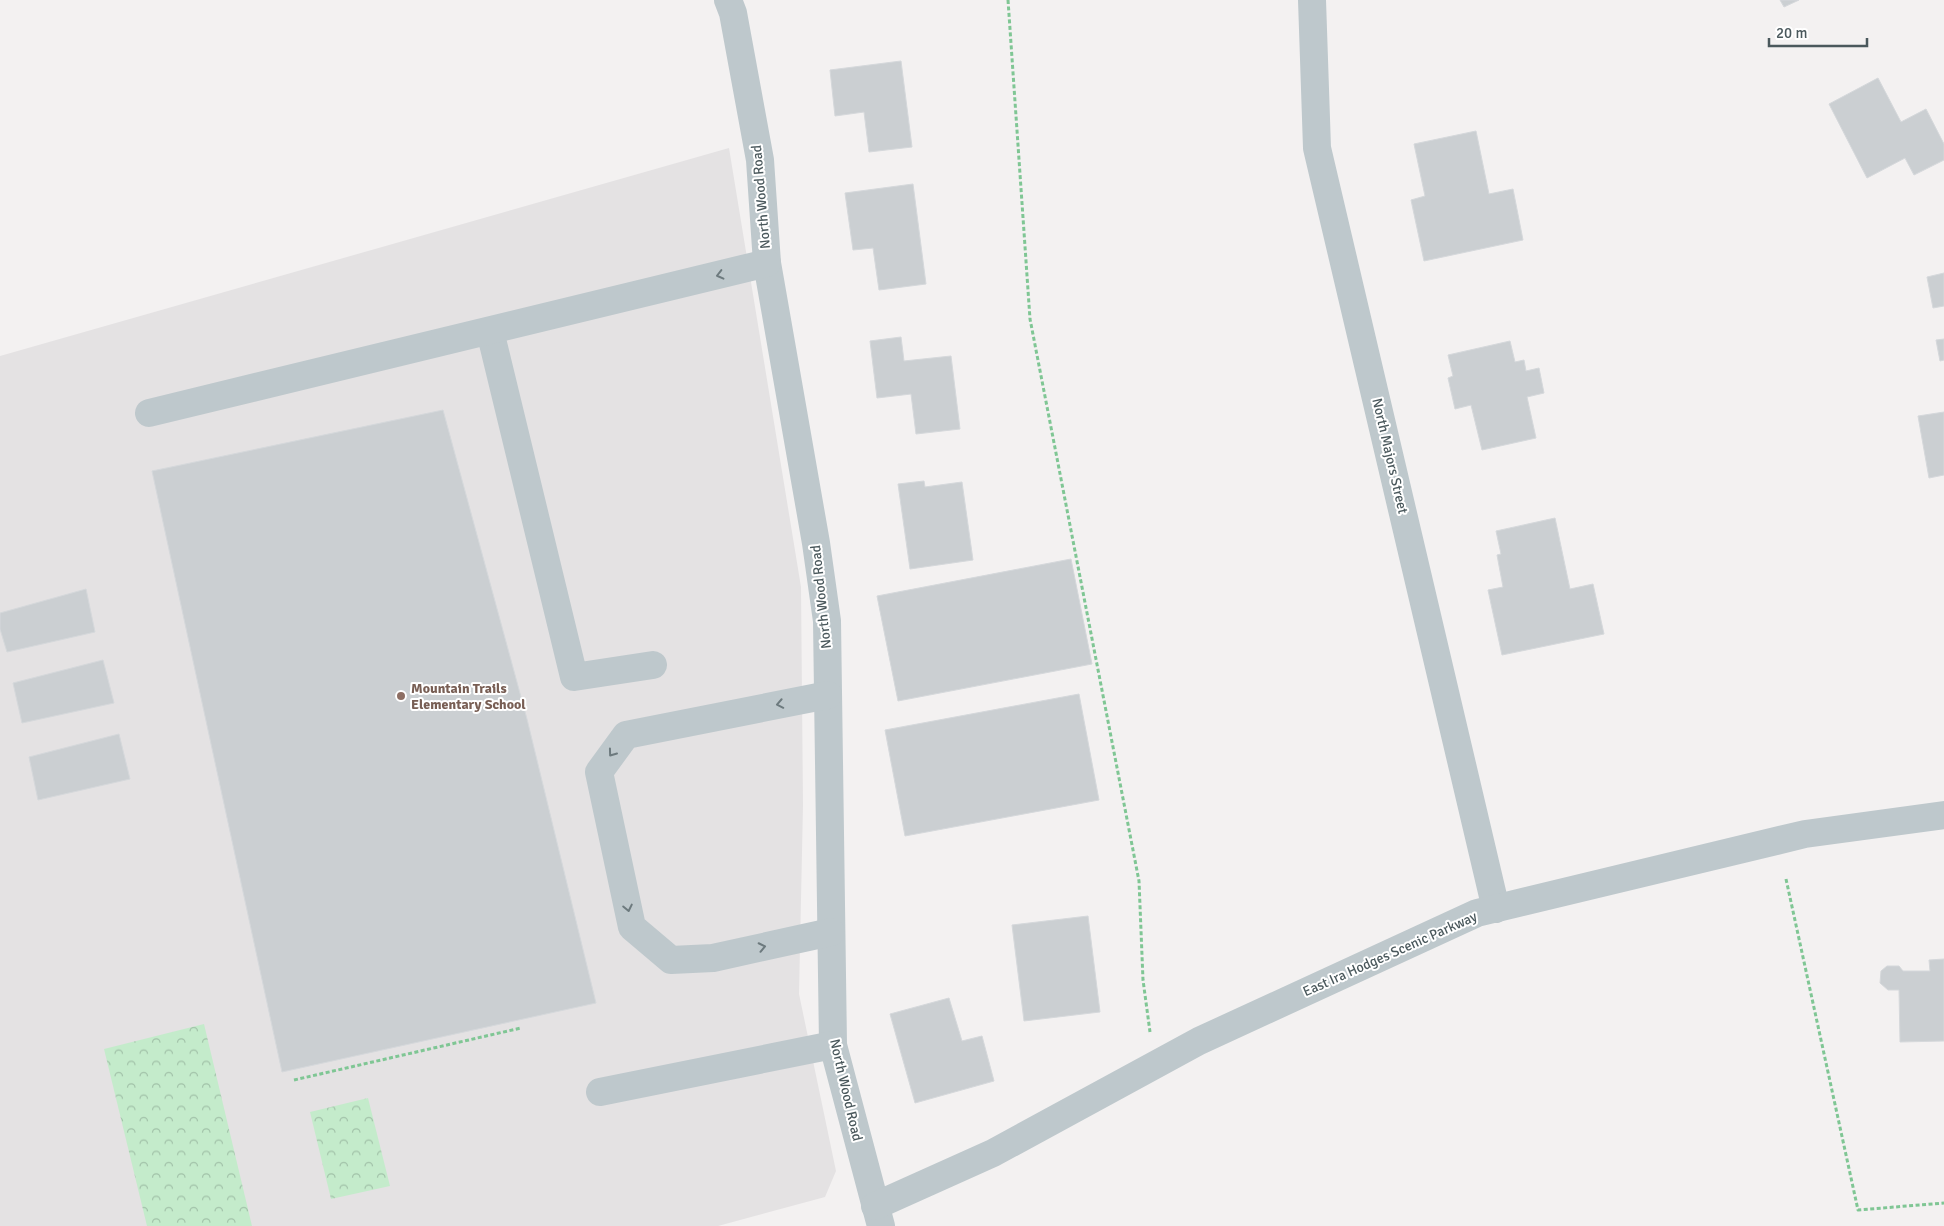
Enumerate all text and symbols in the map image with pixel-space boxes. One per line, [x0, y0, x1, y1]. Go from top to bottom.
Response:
scale bar [1769, 15, 1866, 47]
text: 20 m [1776, 24, 1807, 42]
street label: North Wood Road [748, 144, 774, 250]
one-way arrow [715, 269, 724, 280]
street label: North Majors Street [1368, 396, 1412, 516]
street label: North Wood Road [807, 544, 835, 650]
place label: Mountain Trails Elementary School [411, 680, 526, 713]
marker: Mountain Trails Elementary School [395, 690, 407, 702]
one-way arrow [776, 699, 784, 709]
one-way arrow [609, 747, 618, 757]
one-way arrow [622, 904, 633, 913]
street label: East Ira Hodges Scenic Parkway [1300, 908, 1480, 1000]
one-way arrow [757, 942, 766, 953]
street label: North Wood Road [826, 1037, 866, 1143]

